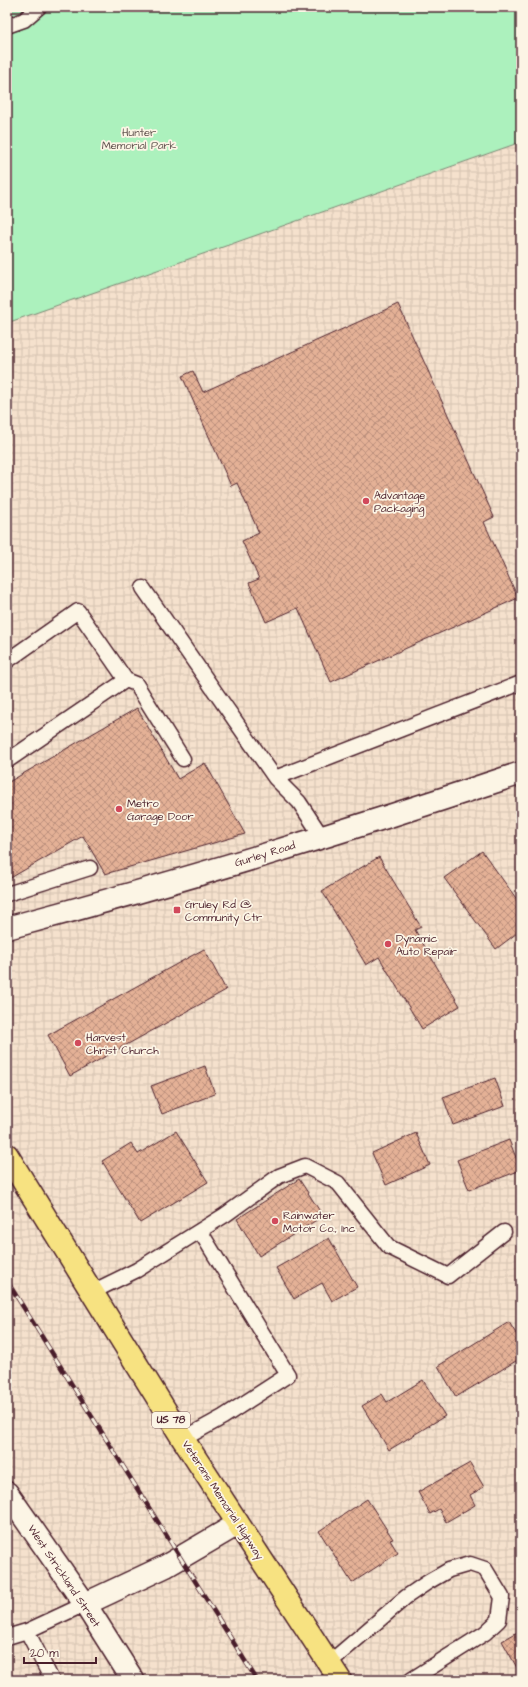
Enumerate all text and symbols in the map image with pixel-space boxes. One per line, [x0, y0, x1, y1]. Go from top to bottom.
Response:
park label: Hunter Memorial Park [102, 125, 177, 153]
place label: Advantage Packaging [374, 488, 425, 517]
marker: Advantage Packaging [361, 496, 371, 506]
place label: Metro Garage Door [127, 796, 193, 825]
marker: Metro Garage Door [114, 804, 124, 814]
street label: Gurley Road [233, 838, 298, 871]
place label: Gruley Rd @ Community Ctr [185, 897, 262, 926]
marker: Gruley Rd @ Community Ctr [172, 905, 182, 915]
place label: Dynamic Auto Repair [396, 931, 457, 959]
marker: Dynamic Auto Repair [383, 939, 393, 949]
place label: Harvest Christ Church [86, 1030, 159, 1058]
marker: Harvest Christ Church [73, 1038, 83, 1048]
place label: Rainwater Motor Co., Inc [283, 1208, 355, 1236]
marker: Rainwater Motor Co., Inc [270, 1216, 280, 1226]
road number: US 78 [152, 1412, 190, 1428]
street label: Veterans Memorial Highway [178, 1437, 267, 1563]
street label: West Strickland Street [24, 1522, 104, 1631]
scale bar [24, 1639, 96, 1665]
text: 20 m [30, 1645, 59, 1662]

